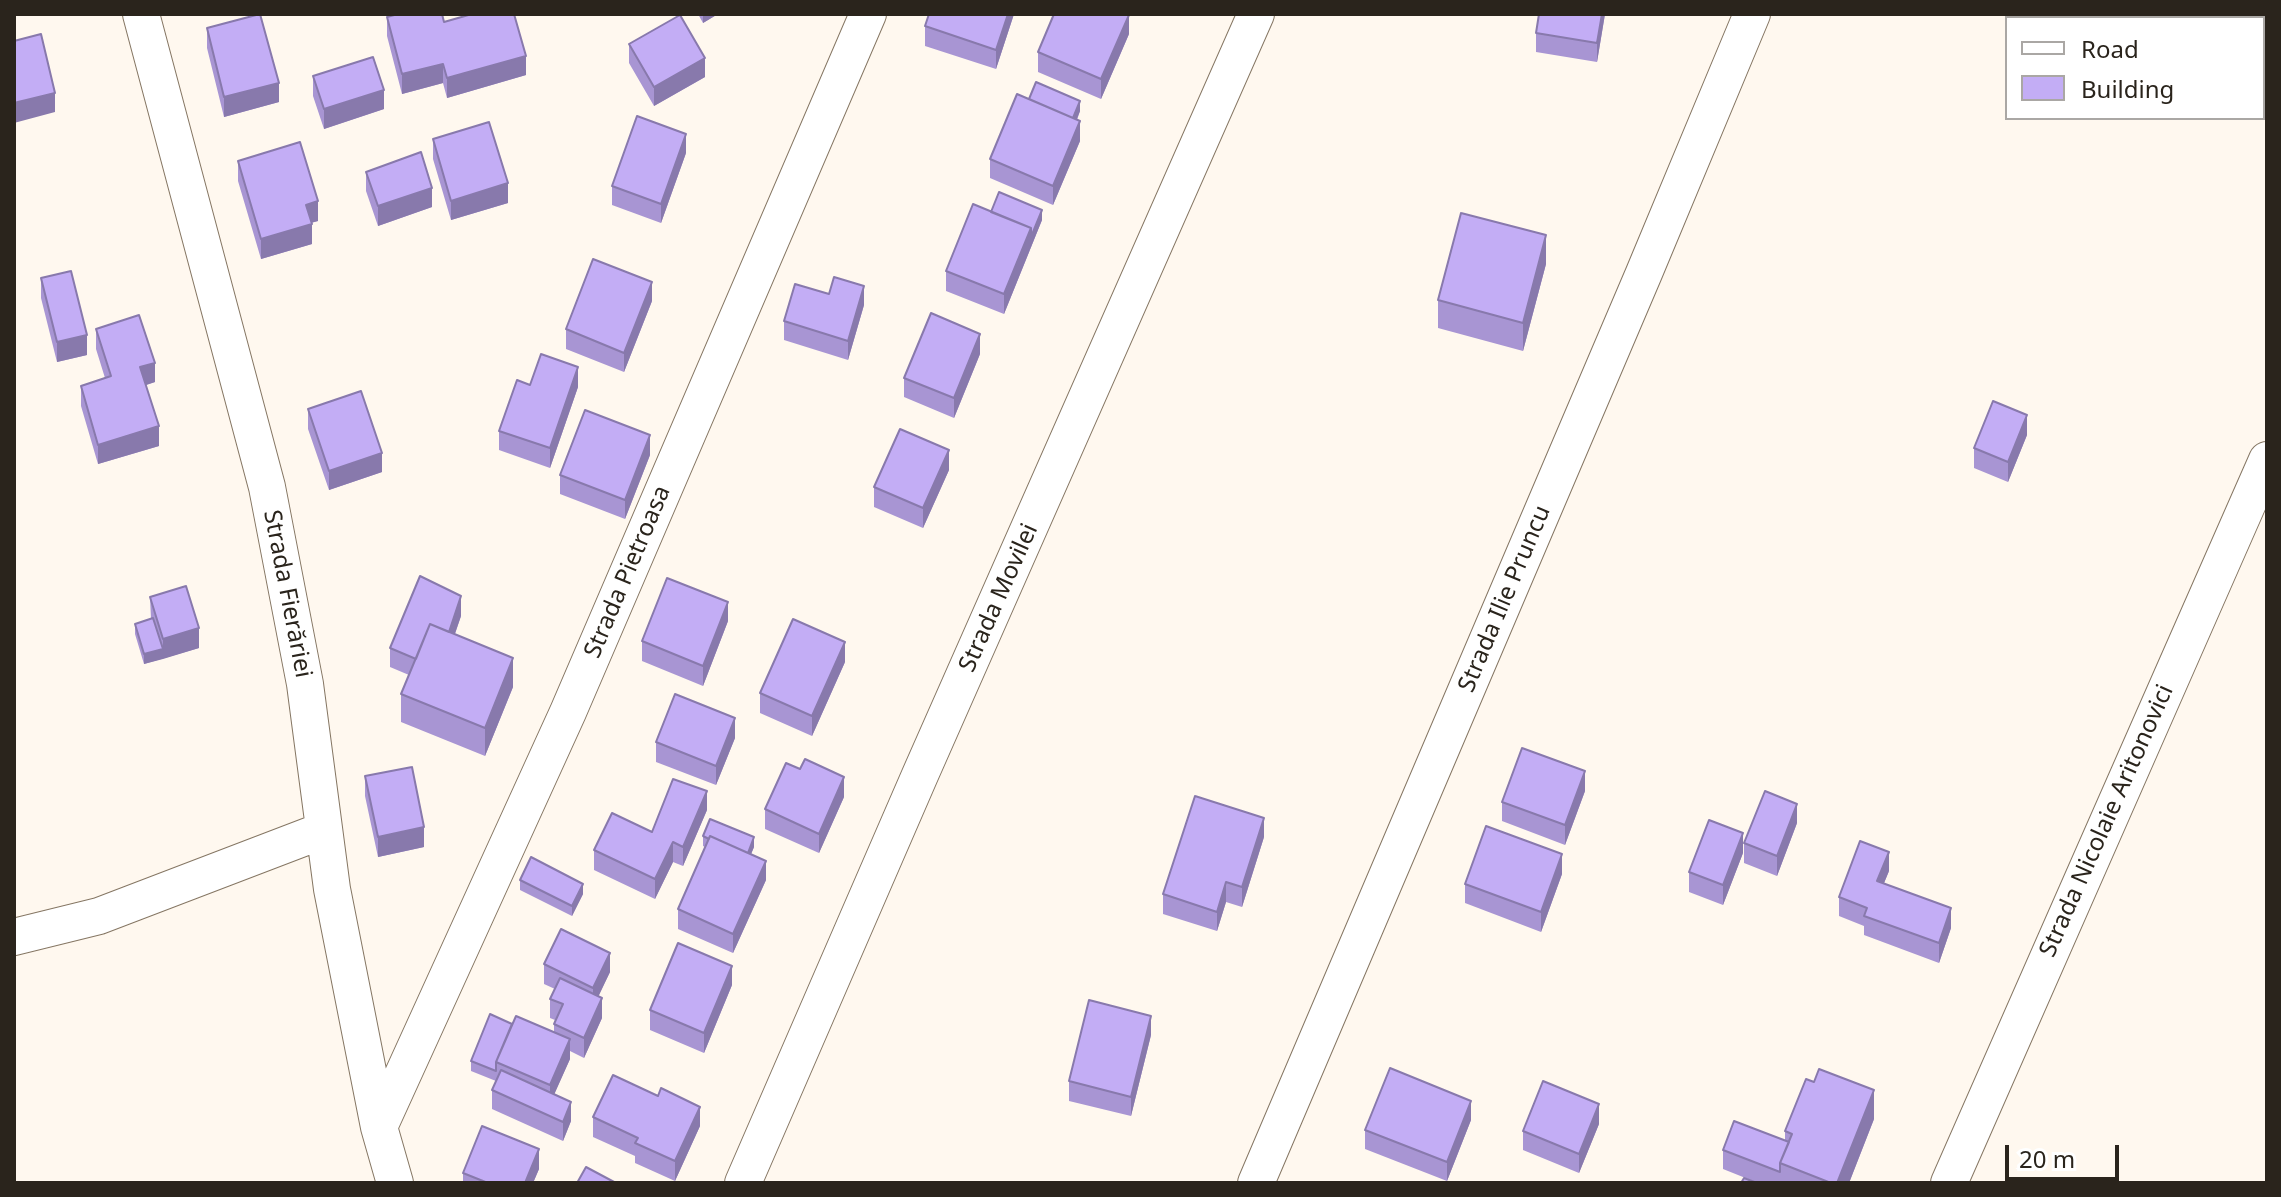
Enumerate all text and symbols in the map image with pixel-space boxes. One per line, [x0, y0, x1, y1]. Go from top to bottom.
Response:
legend [2005, 16, 2265, 120]
text: Road [2081, 32, 2139, 65]
text: Building [2081, 72, 2174, 105]
street label: Strada Pietroasa [579, 481, 677, 663]
street label: Strada Ilie Pruncu [1453, 501, 1557, 697]
street label: Strada Fierăriei [257, 508, 317, 680]
street label: Strada Movilei [953, 519, 1045, 677]
street label: Strada Nicolaie Aritonovici [2034, 680, 2180, 962]
scale bar [2009, 1129, 2123, 1179]
text: 20 m [2019, 1142, 2075, 1175]

